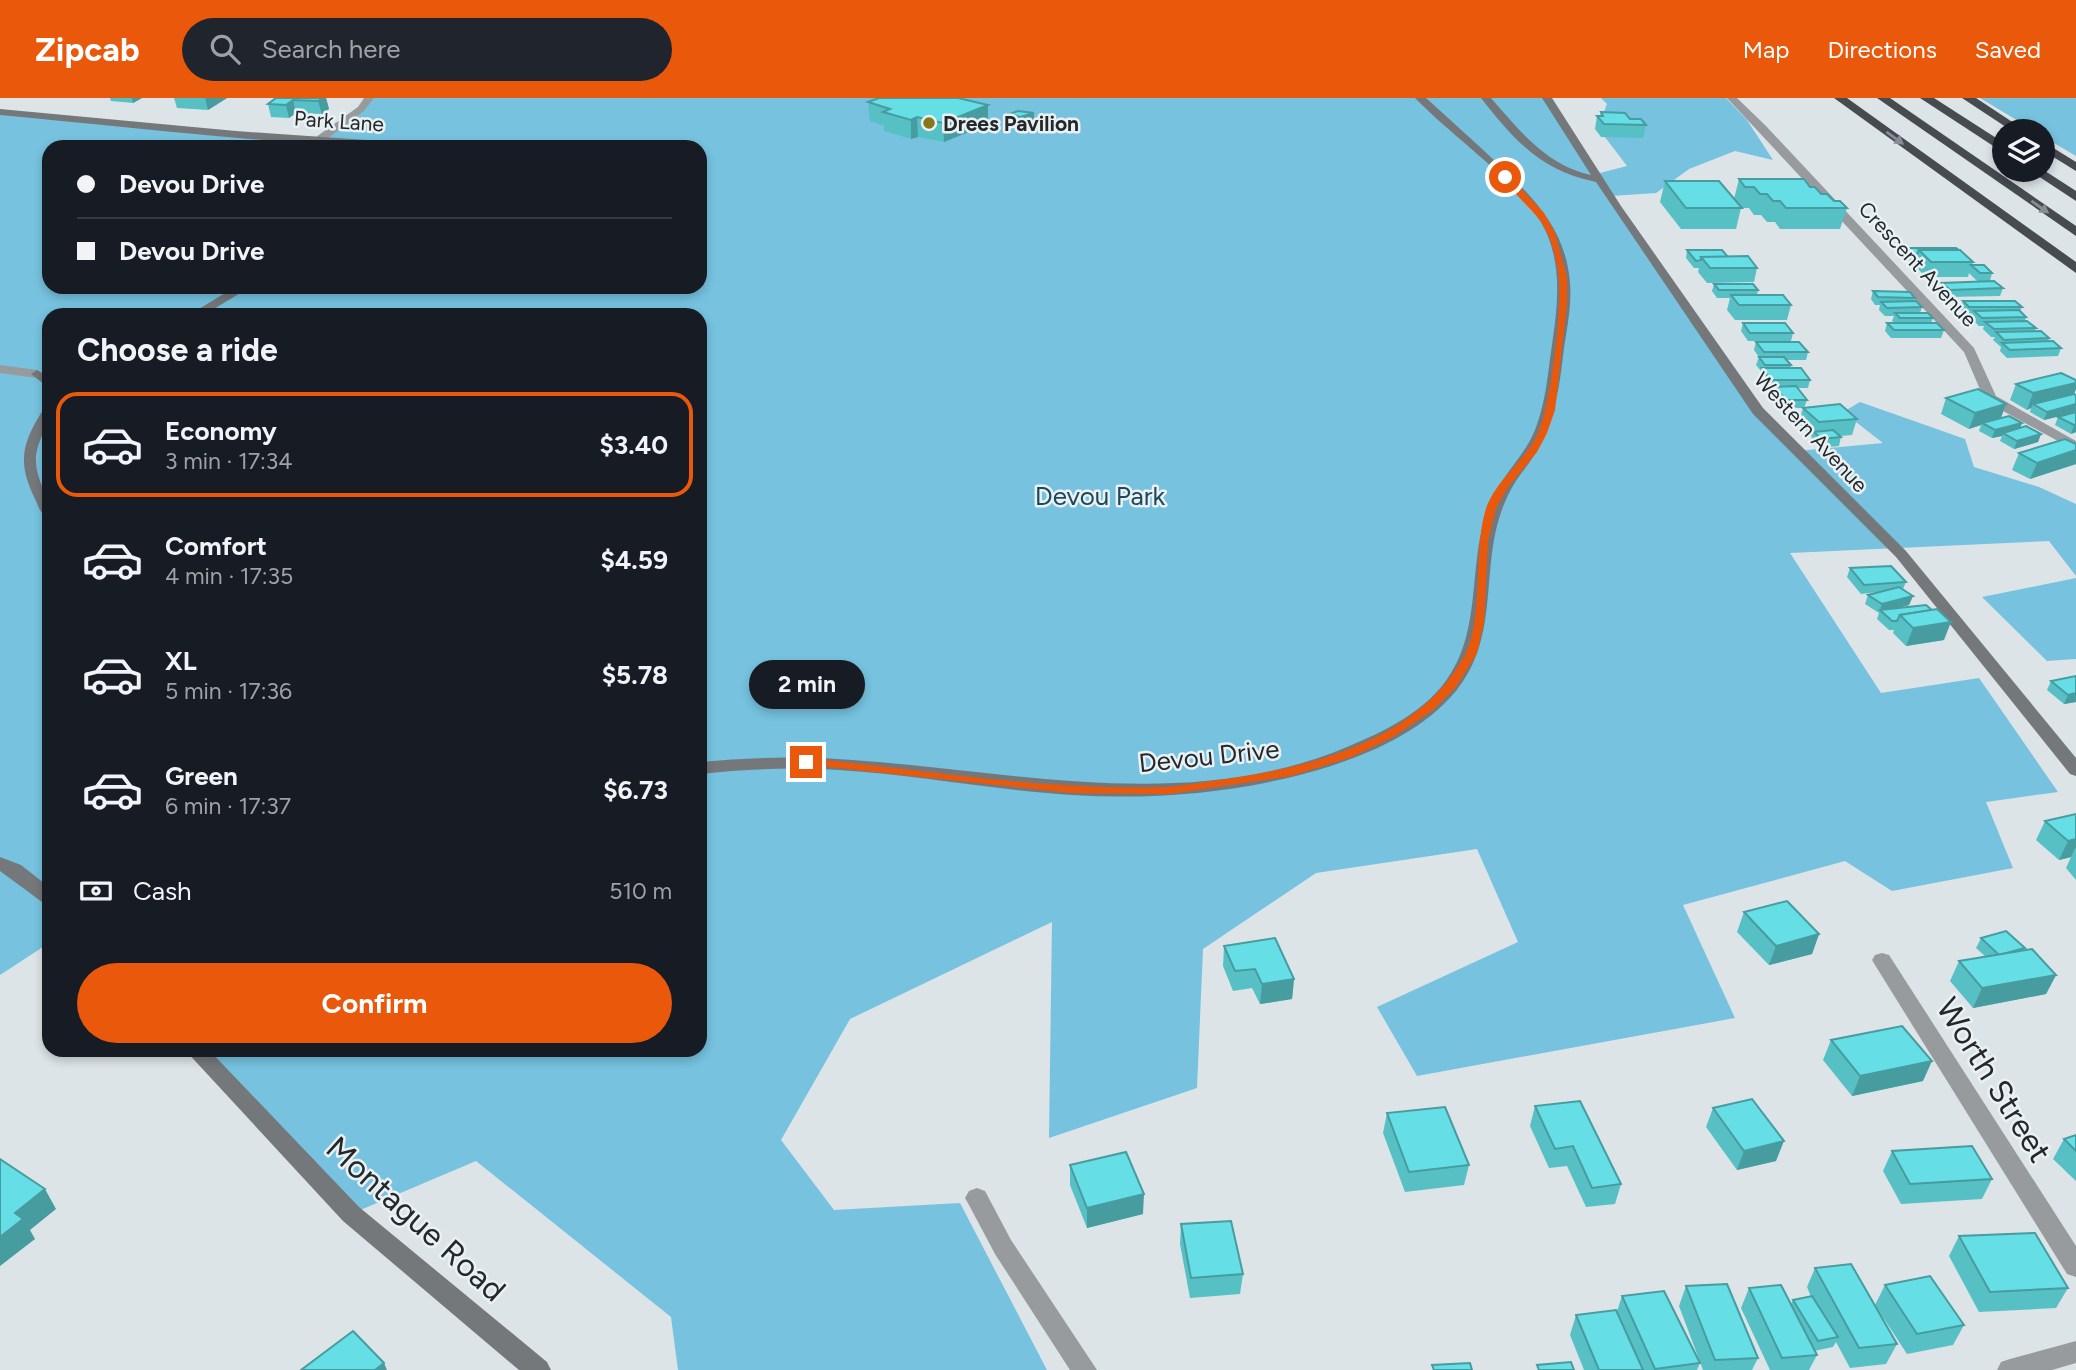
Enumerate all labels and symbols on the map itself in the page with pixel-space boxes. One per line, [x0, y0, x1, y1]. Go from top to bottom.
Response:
street label: Park Lane [293, 105, 385, 137]
place label: Drees Pavilion [943, 111, 1079, 136]
marker: Drees Pavilion [921, 115, 937, 131]
one-way arrow [1886, 131, 1904, 145]
route start [1489, 161, 1521, 193]
street label: Crescent Avenue [1854, 196, 1982, 332]
one-way arrow [2031, 200, 2049, 214]
street label: Western Avenue [1749, 367, 1873, 497]
park label: Devou Park [1035, 480, 1166, 512]
callout: 2 min [748, 660, 864, 710]
street label: Devou Drive [1137, 733, 1281, 779]
route end [790, 746, 822, 778]
street label: Worth Street [1929, 991, 2059, 1169]
street label: Montague Road [319, 1129, 513, 1309]

